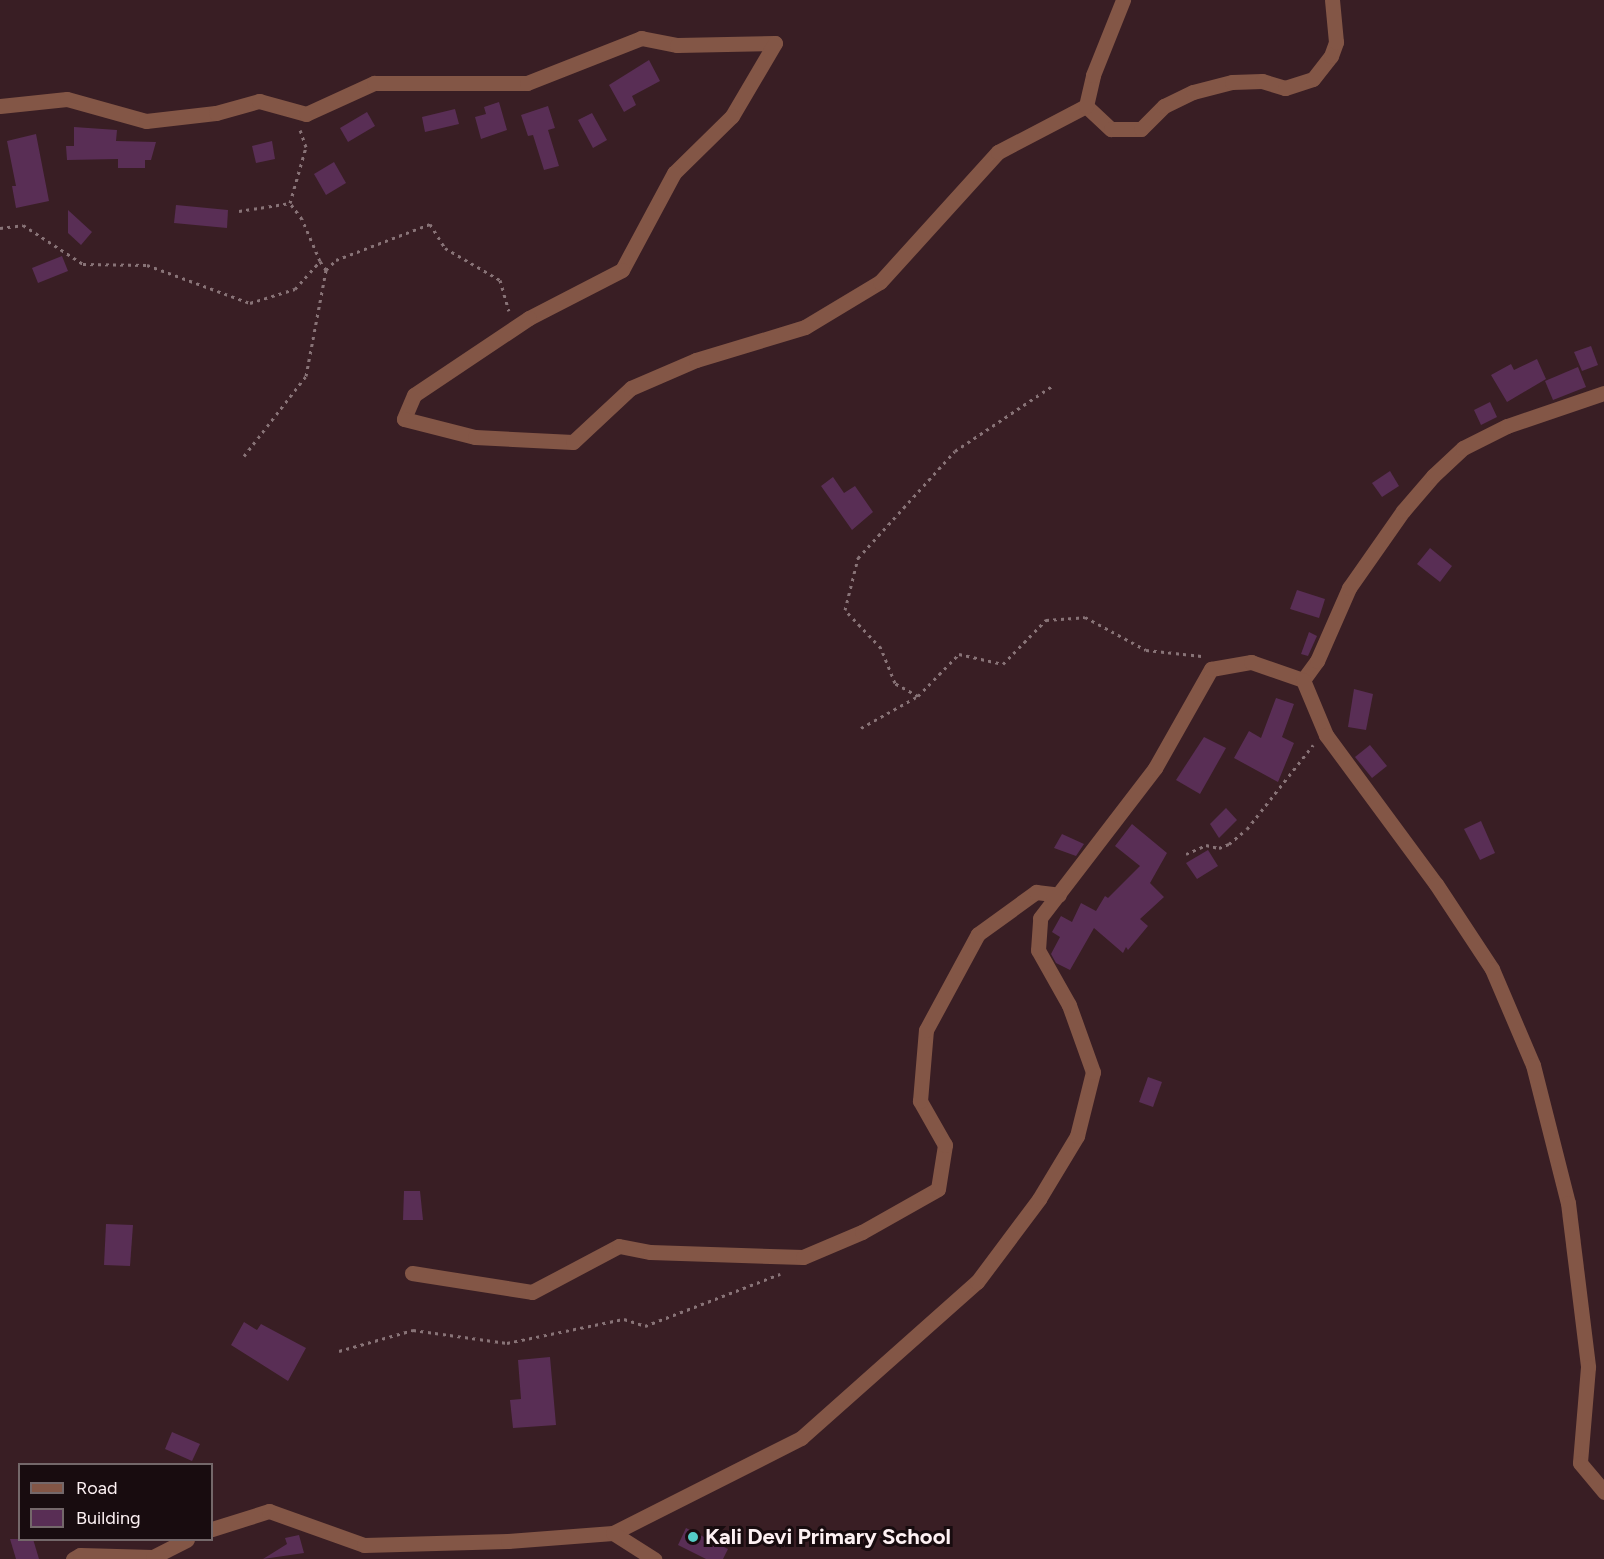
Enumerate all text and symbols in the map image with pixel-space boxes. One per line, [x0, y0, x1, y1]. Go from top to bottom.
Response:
legend [18, 1463, 213, 1541]
text: Road [76, 1477, 117, 1499]
text: Building [76, 1507, 141, 1529]
place label: Kali Devi Primary School [705, 1524, 951, 1550]
marker: Kali Devi Primary School [686, 1530, 700, 1544]

